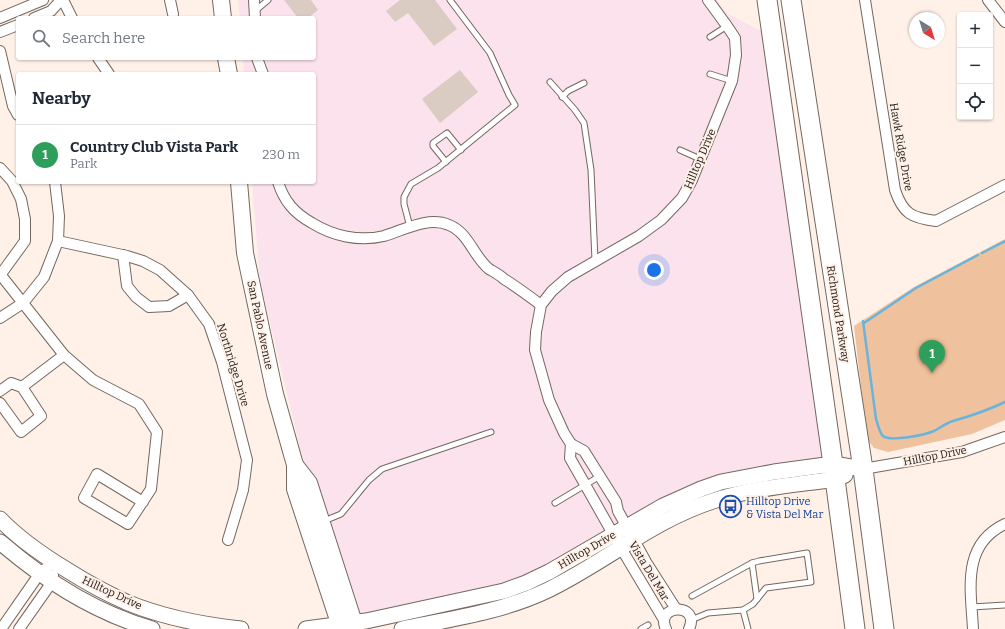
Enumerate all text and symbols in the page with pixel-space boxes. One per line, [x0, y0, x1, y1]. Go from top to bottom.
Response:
north arrow [909, 12, 945, 48]
map controls [957, 12, 993, 120]
button: + [957, 12, 993, 48]
search box [16, 16, 316, 60]
icon: search [30, 27, 52, 49]
text: Search here [62, 29, 145, 47]
button: − [957, 48, 993, 84]
button: locate [957, 84, 993, 120]
text: Nearby [32, 88, 91, 109]
street label: Hawk Ridge Drive [887, 102, 915, 192]
street label: Hilltop Drive [681, 127, 719, 191]
text: Country Club Vista Park [70, 138, 238, 156]
text: 1 [42, 147, 48, 162]
text: 230 m [262, 147, 300, 162]
text: Park [70, 156, 97, 171]
your location [644, 260, 664, 280]
street label: Richmond Parkway [824, 264, 852, 364]
street label: San Pablo Avenue [244, 279, 276, 371]
street label: Northridge Drive [214, 322, 252, 408]
pin: 1 [919, 340, 945, 373]
street label: Hilltop Drive [902, 443, 968, 469]
bus stop icon: Hilltop Drive & Vista Del Mar [717, 494, 743, 520]
place label: Hilltop Drive & Vista Del Mar [746, 495, 823, 521]
street label: Hilltop Drive [556, 528, 618, 572]
street label: Vista Del Mar [626, 539, 672, 603]
street label: Hilltop Drive [80, 573, 144, 613]

